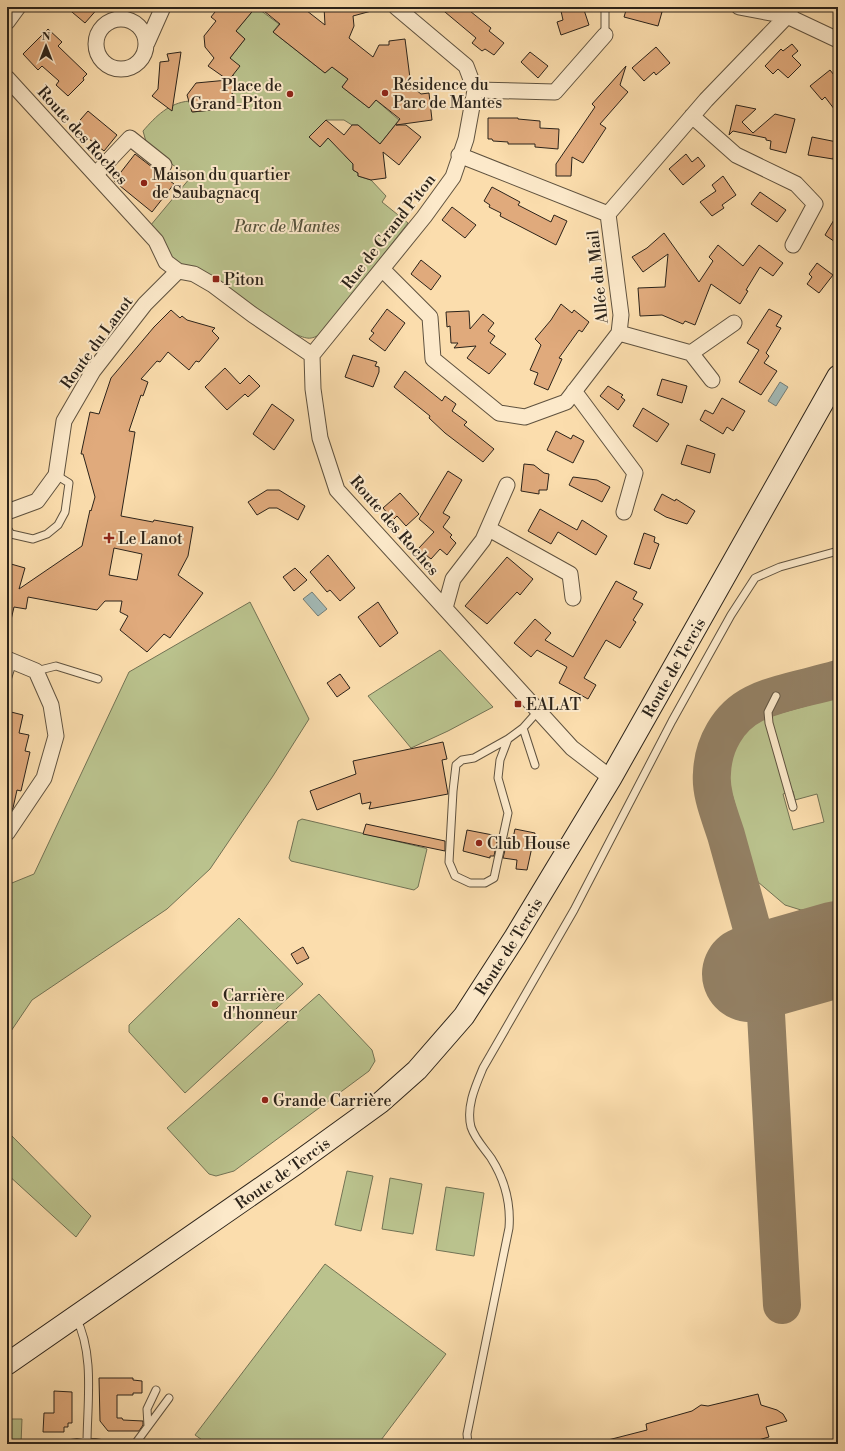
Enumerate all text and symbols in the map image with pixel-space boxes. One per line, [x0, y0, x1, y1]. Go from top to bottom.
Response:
north arrow [26, 26, 66, 66]
text: N [42, 30, 51, 44]
place label: Résidence du Parc de Mantes [393, 75, 502, 113]
place label: Place de Grand-Piton [190, 76, 282, 114]
street label: Route des Roches [33, 82, 132, 189]
marker: Résidence du Parc de Mantes [380, 88, 390, 98]
marker: Place de Grand-Piton [285, 89, 295, 99]
place label: Maison du quartier de Saubagnacq [152, 165, 290, 203]
street label: Rue de Grand Piton [338, 170, 440, 293]
marker: Maison du quartier de Saubagnacq [139, 178, 149, 188]
park label: Parc de Mantes [233, 217, 340, 237]
street label: Allée du Mail [583, 229, 613, 326]
place label: Piton [224, 270, 264, 290]
marker: Piton [211, 274, 221, 284]
street label: Route du Lanot [56, 292, 137, 393]
street label: Route des Roches [345, 472, 443, 580]
place label: Le Lanot [118, 529, 183, 549]
marker: Le Lanot [103, 532, 115, 544]
street label: Route de Tercis [638, 615, 710, 722]
place label: EALAT [526, 695, 581, 715]
marker: EALAT [513, 699, 523, 709]
place label: Club House [487, 834, 570, 854]
marker: Club House [474, 838, 484, 848]
street label: Route de Tercis [471, 894, 547, 999]
place label: Carrière d'honneur [223, 986, 297, 1024]
marker: Carrière d'honneur [210, 999, 220, 1009]
place label: Grande Carrière [273, 1091, 392, 1111]
marker: Grande Carrière [260, 1095, 270, 1105]
street label: Route de Tercis [231, 1133, 334, 1214]

